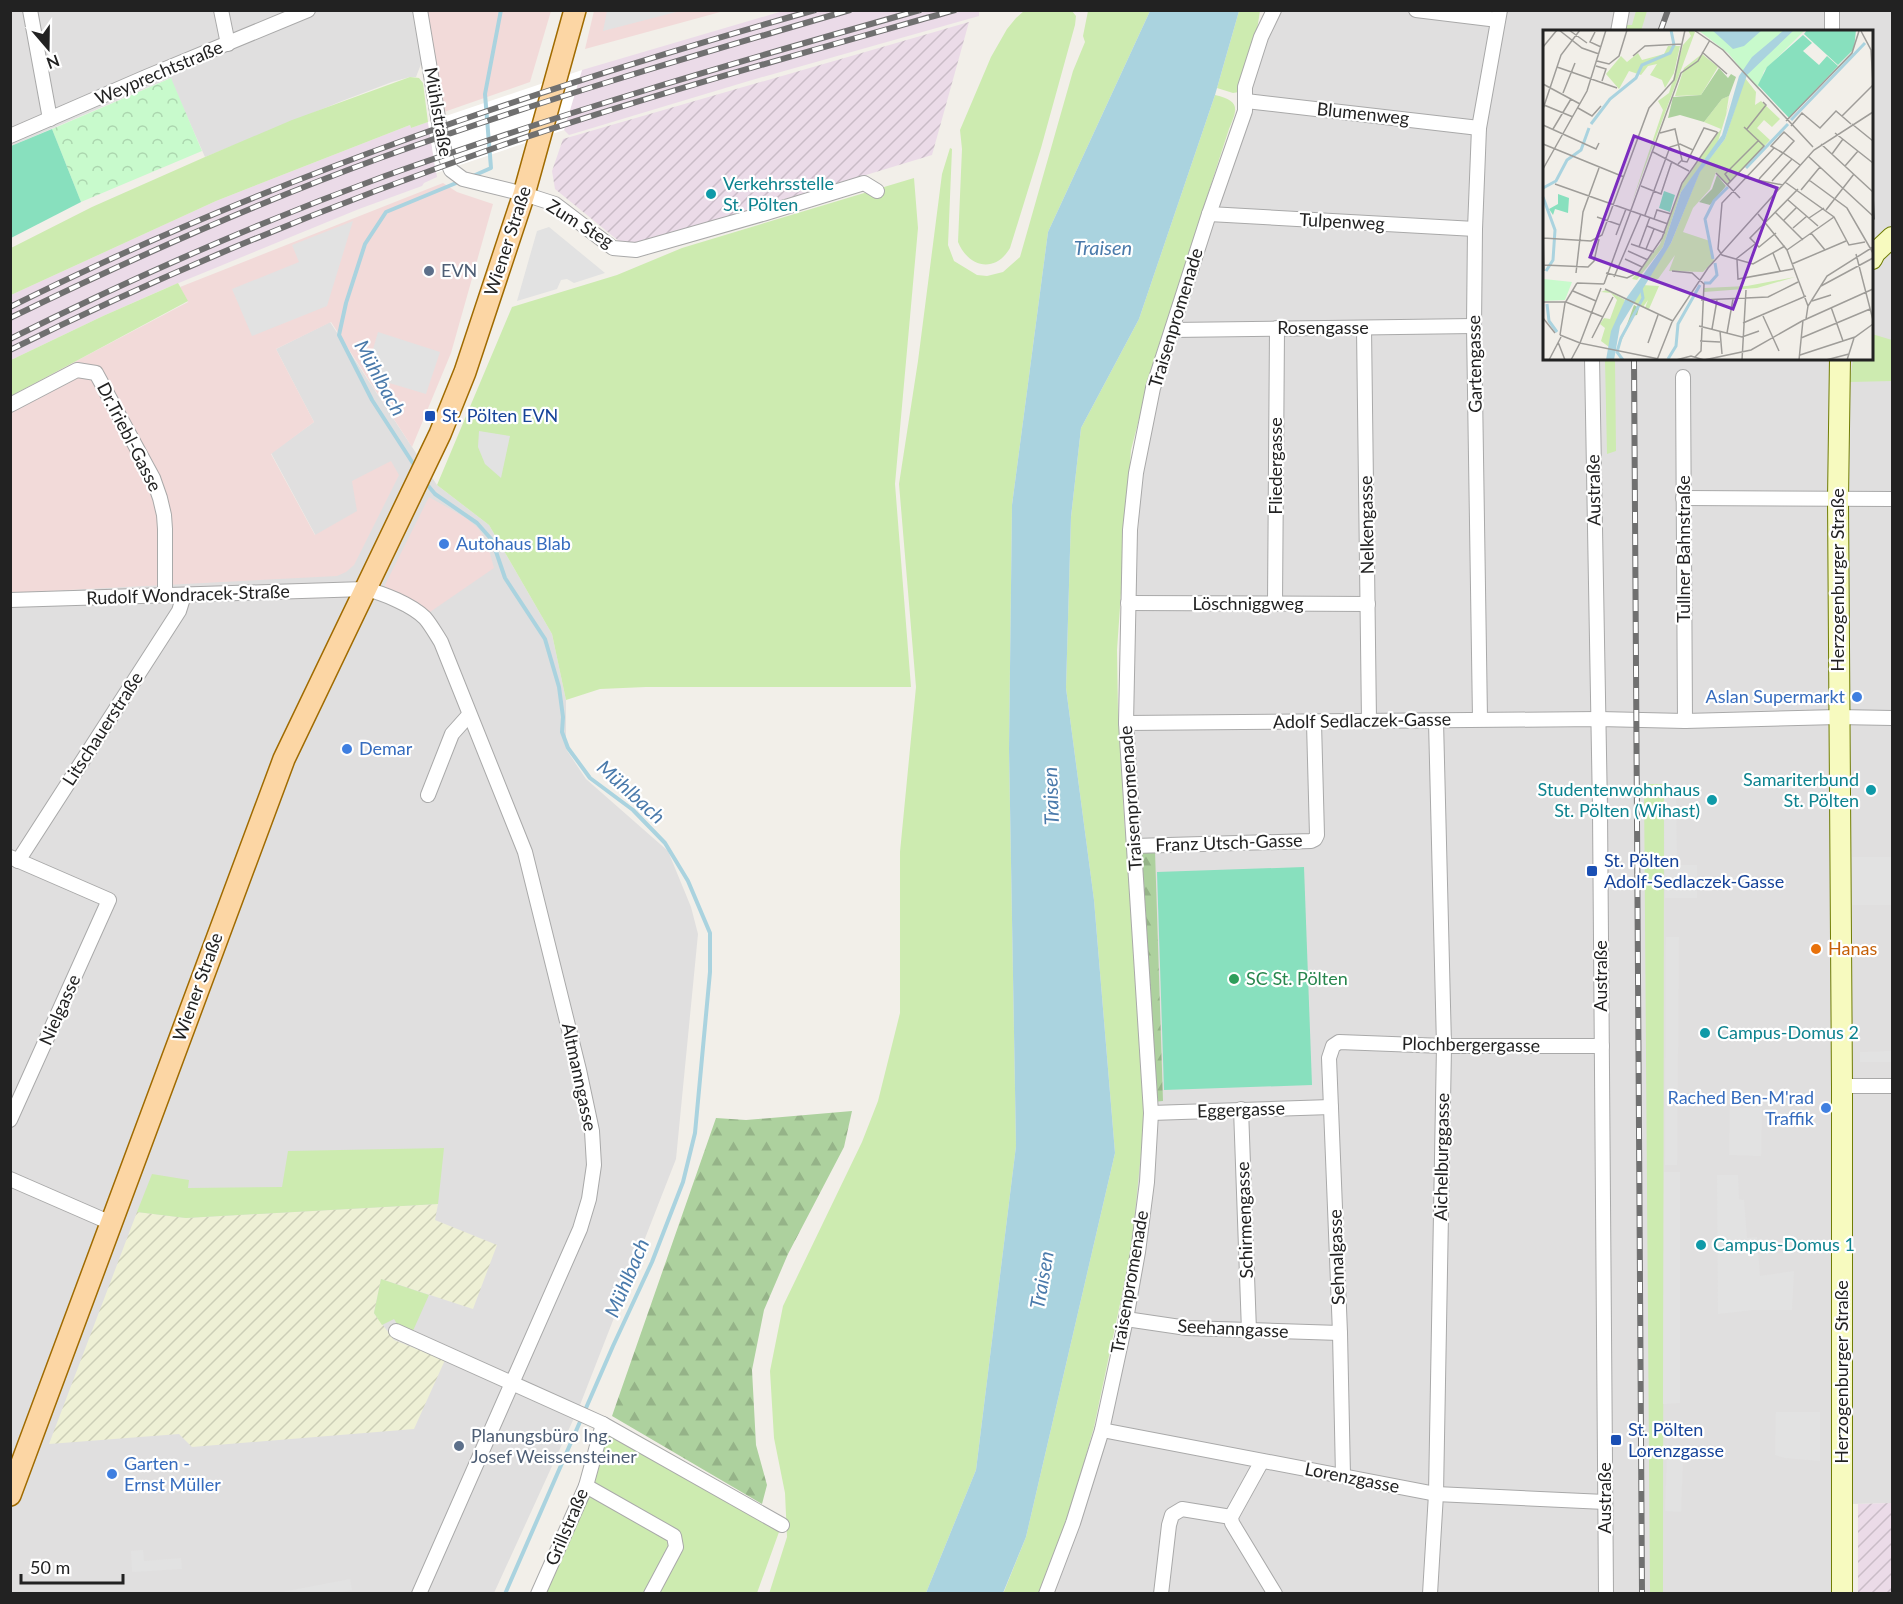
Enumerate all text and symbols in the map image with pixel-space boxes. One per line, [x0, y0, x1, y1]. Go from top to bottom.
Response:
north arrow [18, 18, 78, 78]
inset map [1543, 30, 1873, 360]
street label: Weyprechtstraße [92, 35, 226, 109]
text: N [44, 52, 62, 74]
street label: Mühlstraße [420, 65, 458, 158]
street label: Blumenweg [1316, 97, 1410, 129]
place label: Verkehrsstelle St. Pölten [723, 172, 834, 215]
street label: Wiener Straße [479, 183, 535, 298]
marker: Verkehrsstelle St. Pölten [704, 187, 718, 201]
street label: Zum Steg [543, 194, 618, 252]
street label: Tulpenweg [1299, 208, 1385, 234]
water label: Traisen [1074, 235, 1132, 259]
street label: Traisenpromenade [1143, 245, 1207, 390]
place label: EVN [441, 259, 477, 281]
marker: EVN [422, 264, 436, 278]
street label: Gartengasse [1462, 315, 1486, 413]
street label: Rosengasse [1277, 316, 1369, 338]
water label: Mühlbach [350, 335, 412, 420]
street label: Dr.Triebl-Gasse [93, 378, 167, 495]
place label: St. Pölten EVN [442, 404, 558, 426]
marker: St. Pölten EVN [423, 409, 437, 423]
street label: Fliedergasse [1264, 417, 1286, 515]
street label: Austraße [1581, 454, 1605, 526]
street label: Nelkengasse [1354, 475, 1378, 575]
street label: Tullner Bahnstraße [1672, 475, 1694, 623]
street label: Herzogenburger Straße [1826, 488, 1848, 672]
place label: Autohaus Blab [456, 532, 571, 554]
marker: Autohaus Blab [437, 537, 451, 551]
street label: Rudolf Wondracek-Straße [86, 579, 290, 609]
street label: Löschniggweg [1192, 592, 1304, 614]
street label: Litschauerstraße [57, 668, 147, 789]
place label: Aslan Supermarkt [1706, 685, 1846, 707]
marker: Aslan Supermarkt [1850, 690, 1864, 704]
street label: Adolf Sedlaczek-Gasse [1273, 707, 1451, 733]
street label: Traisenpromenade [1114, 725, 1146, 871]
place label: Demar [359, 737, 413, 759]
marker: Demar [340, 742, 354, 756]
water label: Mühlbach [593, 754, 671, 828]
water label: Traisen [1037, 766, 1063, 826]
place label: Samariterbund St. Pölten [1743, 768, 1859, 811]
place label: Studentenwohnhaus St. Pölten (Wihast) [1538, 778, 1700, 821]
marker: Samariterbund St. Pölten [1864, 783, 1878, 797]
marker: Studentenwohnhaus St. Pölten (Wihast) [1705, 793, 1719, 807]
street label: Franz Utsch-Gasse [1155, 828, 1303, 856]
place label: St. Pölten Adolf-Sedlaczek-Gasse [1604, 849, 1784, 892]
marker: St. Pölten Adolf-Sedlaczek-Gasse [1585, 864, 1599, 878]
street label: Wiener Straße [167, 929, 227, 1044]
place label: Hanas [1828, 937, 1877, 959]
street label: Austraße [1589, 940, 1611, 1012]
marker: Hanas [1809, 942, 1823, 956]
place label: SC St. Pölten [1246, 967, 1348, 989]
street label: Nielgasse [34, 971, 84, 1048]
marker: SC St. Pölten [1227, 972, 1241, 986]
street label: Altmanngasse [558, 1021, 602, 1133]
place label: Campus-Domus 2 [1717, 1021, 1859, 1043]
marker: Campus-Domus 2 [1698, 1026, 1712, 1040]
street label: Plochbergergasse [1402, 1032, 1540, 1056]
place label: Rached Ben-M'rad Traffik [1668, 1086, 1815, 1129]
street label: Aichelburggasse [1429, 1093, 1453, 1221]
street label: Eggergasse [1197, 1096, 1285, 1122]
marker: Rached Ben-M'rad Traffik [1819, 1101, 1833, 1115]
street label: Schirmengasse [1231, 1161, 1257, 1279]
street label: Traisenpromenade [1106, 1209, 1152, 1355]
street label: Sehnalgasse [1323, 1209, 1349, 1305]
place label: Campus-Domus 1 [1713, 1233, 1855, 1255]
water label: Mühlbach [599, 1235, 653, 1321]
marker: Campus-Domus 1 [1694, 1238, 1708, 1252]
water label: Traisen [1024, 1249, 1058, 1311]
street label: Herzogenburger Straße [1830, 1280, 1852, 1464]
street label: Seehanngasse [1177, 1314, 1289, 1342]
place label: St. Pölten Lorenzgasse [1628, 1418, 1724, 1461]
place label: Planungsbüro Ing. Josef Weissensteiner [471, 1424, 637, 1467]
marker: St. Pölten Lorenzgasse [1609, 1433, 1623, 1447]
marker: Planungsbüro Ing. Josef Weissensteiner [452, 1439, 466, 1453]
place label: Garten - Ernst Müller [124, 1452, 221, 1495]
street label: Lorenzgasse [1303, 1457, 1401, 1497]
street label: Austraße [1593, 1462, 1615, 1534]
marker: Garten - Ernst Müller [105, 1467, 119, 1481]
street label: Grillstraße [540, 1485, 592, 1569]
scale bar [21, 1547, 123, 1585]
text: 50 m [30, 1556, 70, 1578]

